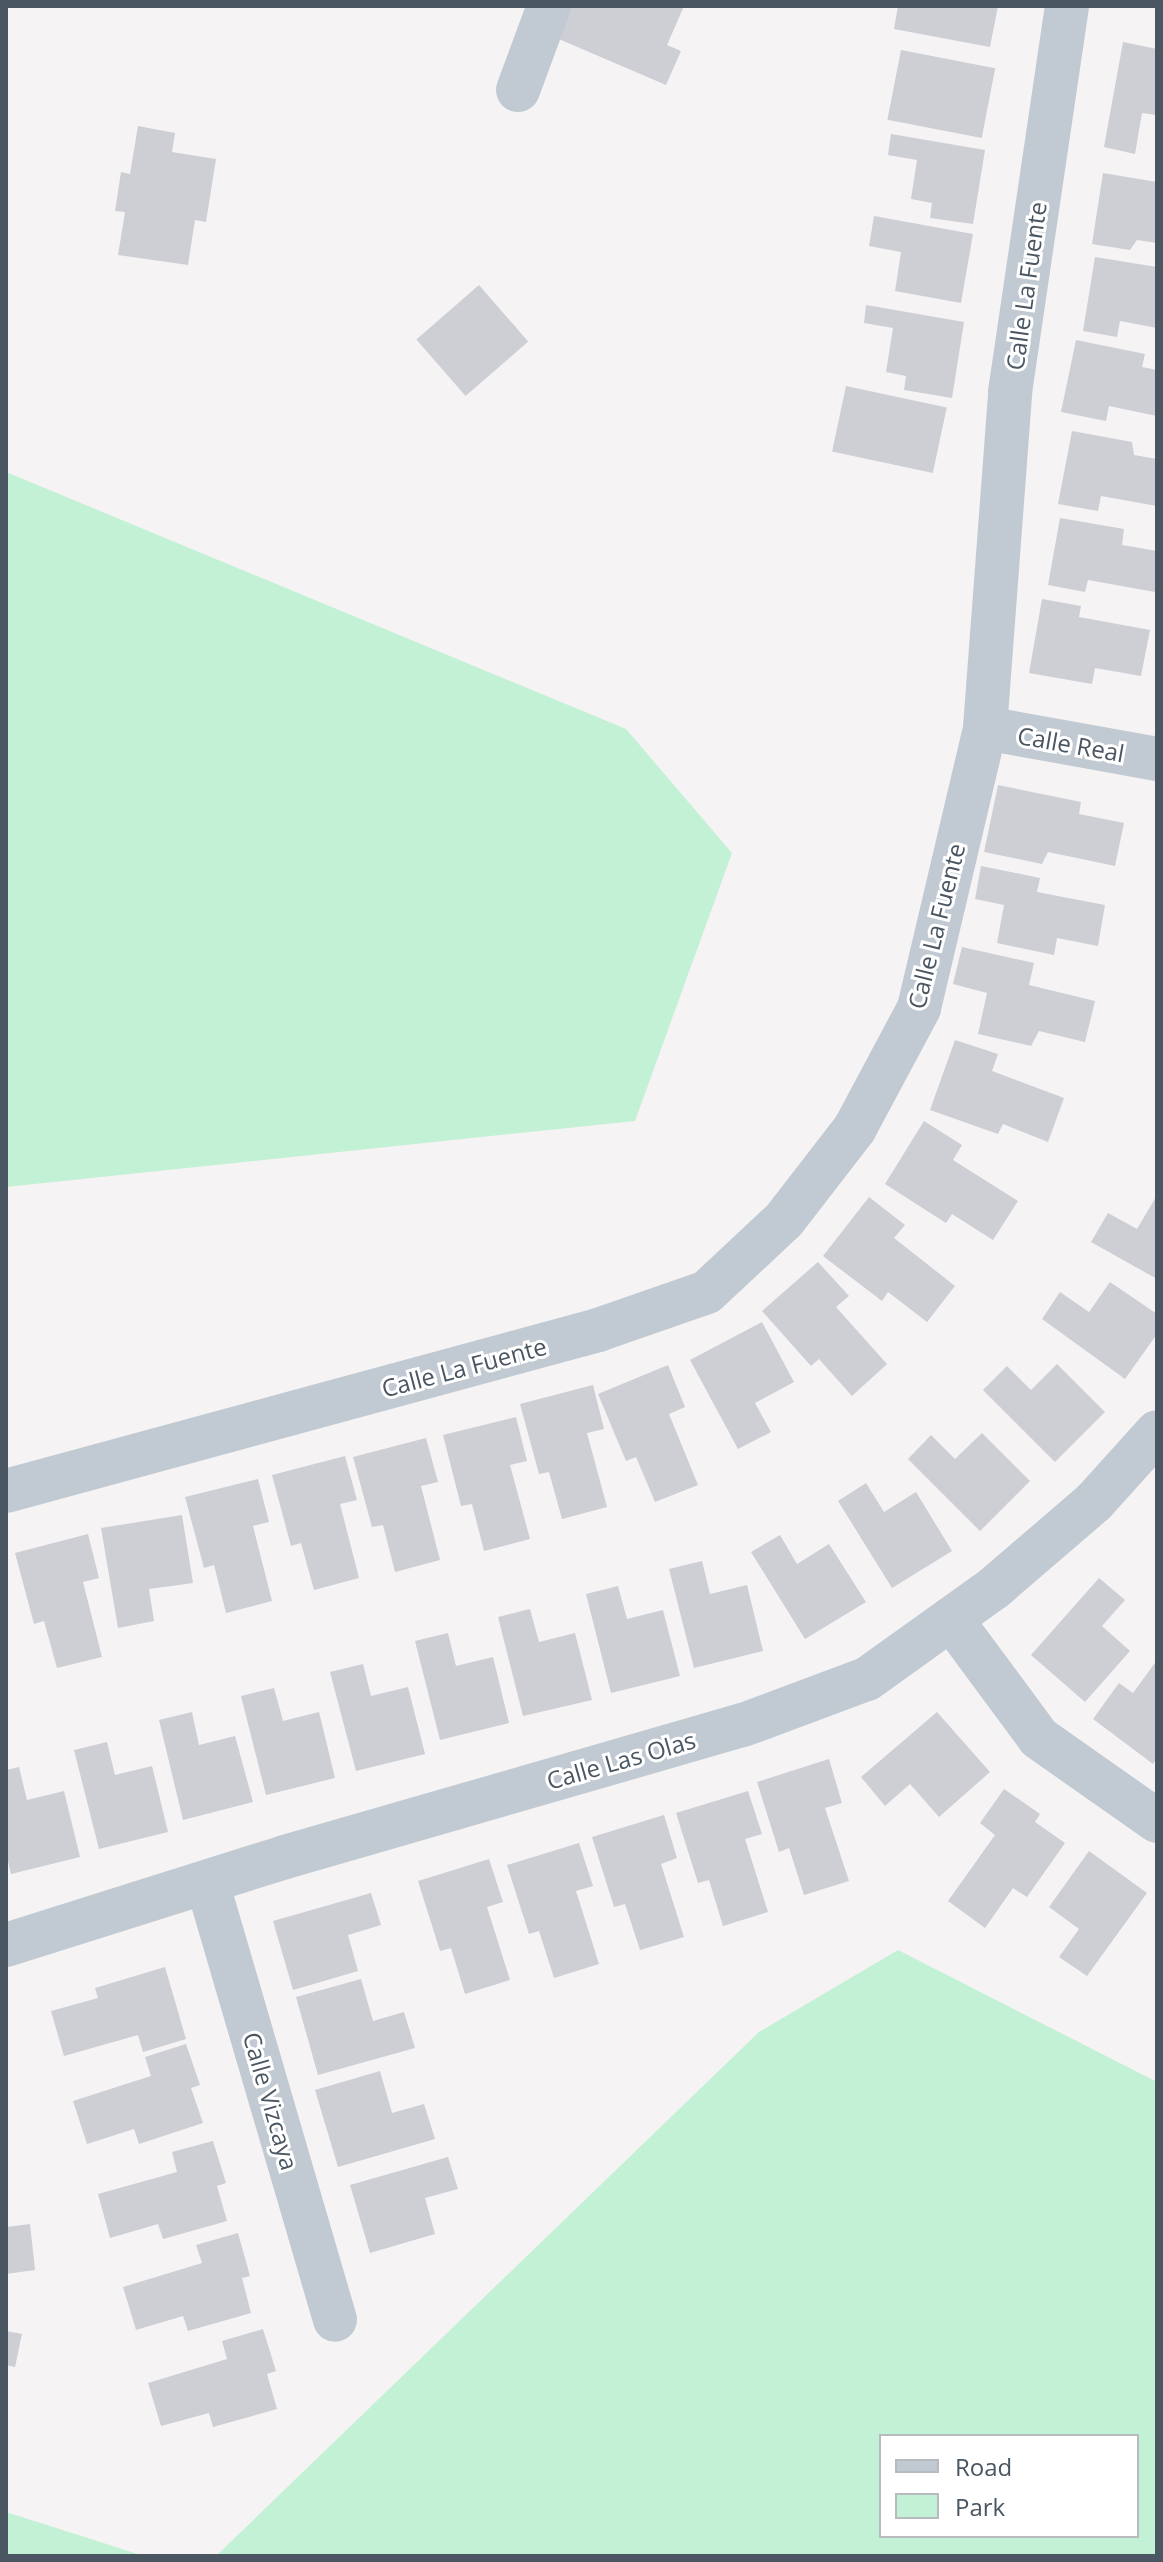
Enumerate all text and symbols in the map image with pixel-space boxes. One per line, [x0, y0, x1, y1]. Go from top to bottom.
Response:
street label: Calle La Fuente [1000, 200, 1052, 372]
street label: Calle Real [1015, 720, 1127, 768]
street label: Calle La Fuente [901, 840, 971, 1012]
street label: Calle La Fuente [378, 1331, 550, 1403]
street label: Calle Las Olas [543, 1725, 699, 1795]
street label: Calle Vizcaya [238, 2029, 304, 2173]
legend [879, 2434, 1139, 2538]
text: Road [955, 2450, 1012, 2483]
text: Park [955, 2490, 1005, 2523]

